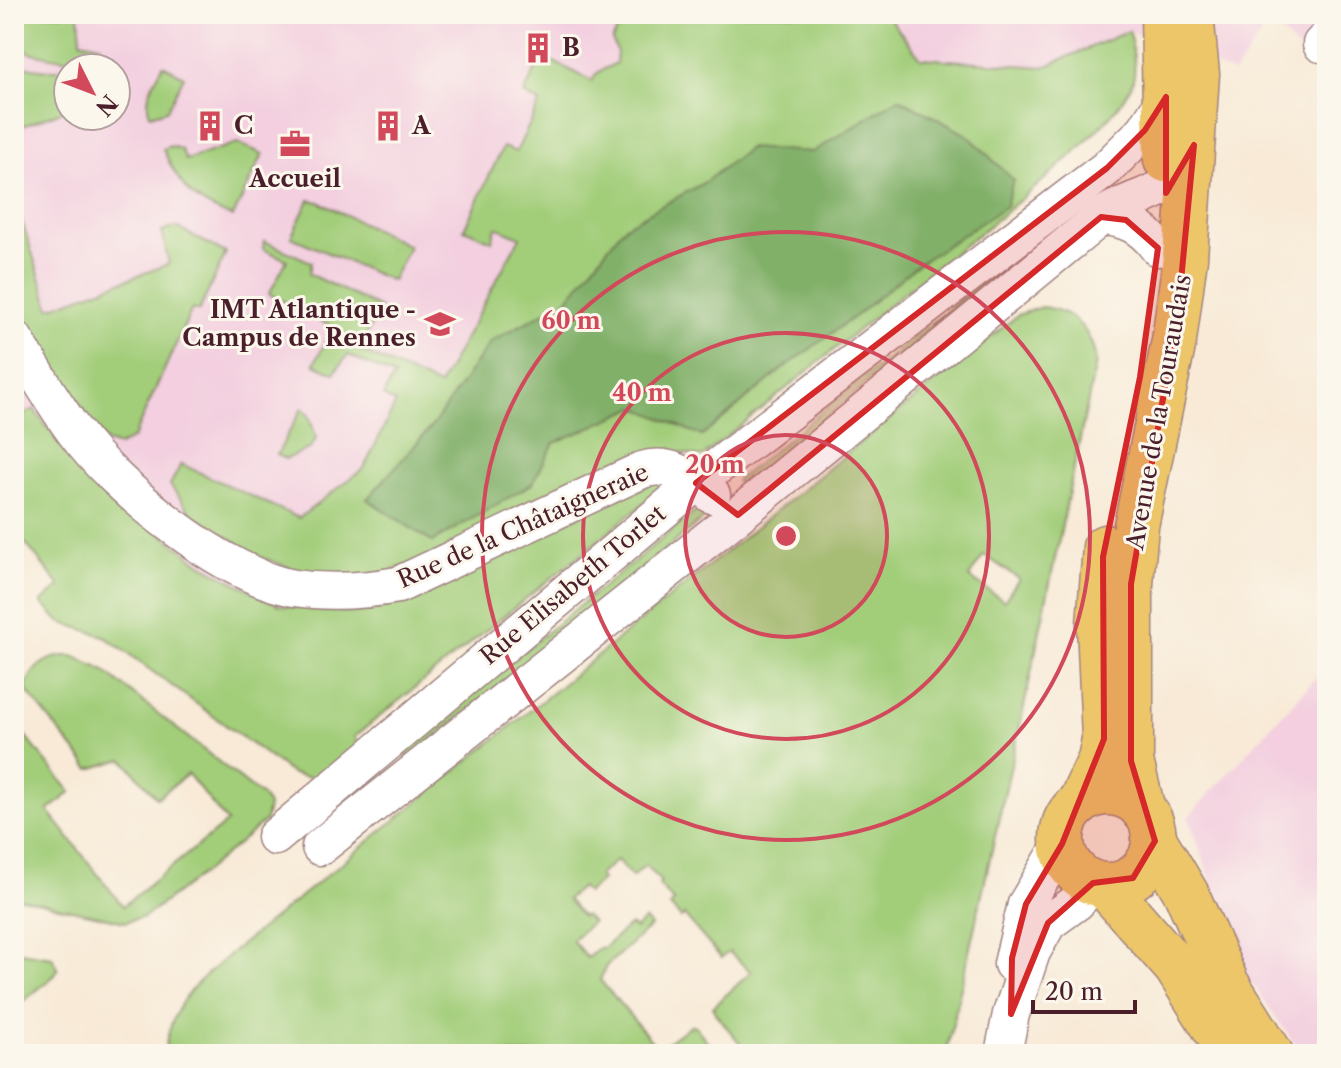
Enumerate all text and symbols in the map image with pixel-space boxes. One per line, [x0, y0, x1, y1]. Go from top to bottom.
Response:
building icon: B [521, 31, 555, 65]
place label: B [562, 33, 580, 62]
north arrow [52, 52, 132, 132]
text: N [90, 89, 123, 121]
building icon: C [193, 109, 227, 143]
building icon: A [371, 109, 405, 143]
place label: C [234, 111, 253, 140]
place label: A [411, 111, 432, 140]
office icon: Accueil [278, 127, 312, 161]
place label: Accueil [248, 164, 341, 193]
street label: Avenue de la Touraudais [1120, 272, 1197, 553]
place label: IMT Atlantique - Campus de Rennes [182, 295, 416, 352]
text: 60 m [541, 306, 601, 335]
school or university icon: IMT Atlantique - Campus de Rennes [423, 307, 457, 341]
text: 40 m [612, 378, 672, 407]
text: 20 m [685, 450, 745, 479]
street label: Rue de la Châtaigneraie [393, 457, 653, 594]
street label: Rue Elisabeth Torlet [474, 498, 672, 671]
centre of rings [772, 522, 800, 550]
scale bar [1033, 964, 1135, 1014]
text: 20 m [1045, 977, 1103, 1006]

